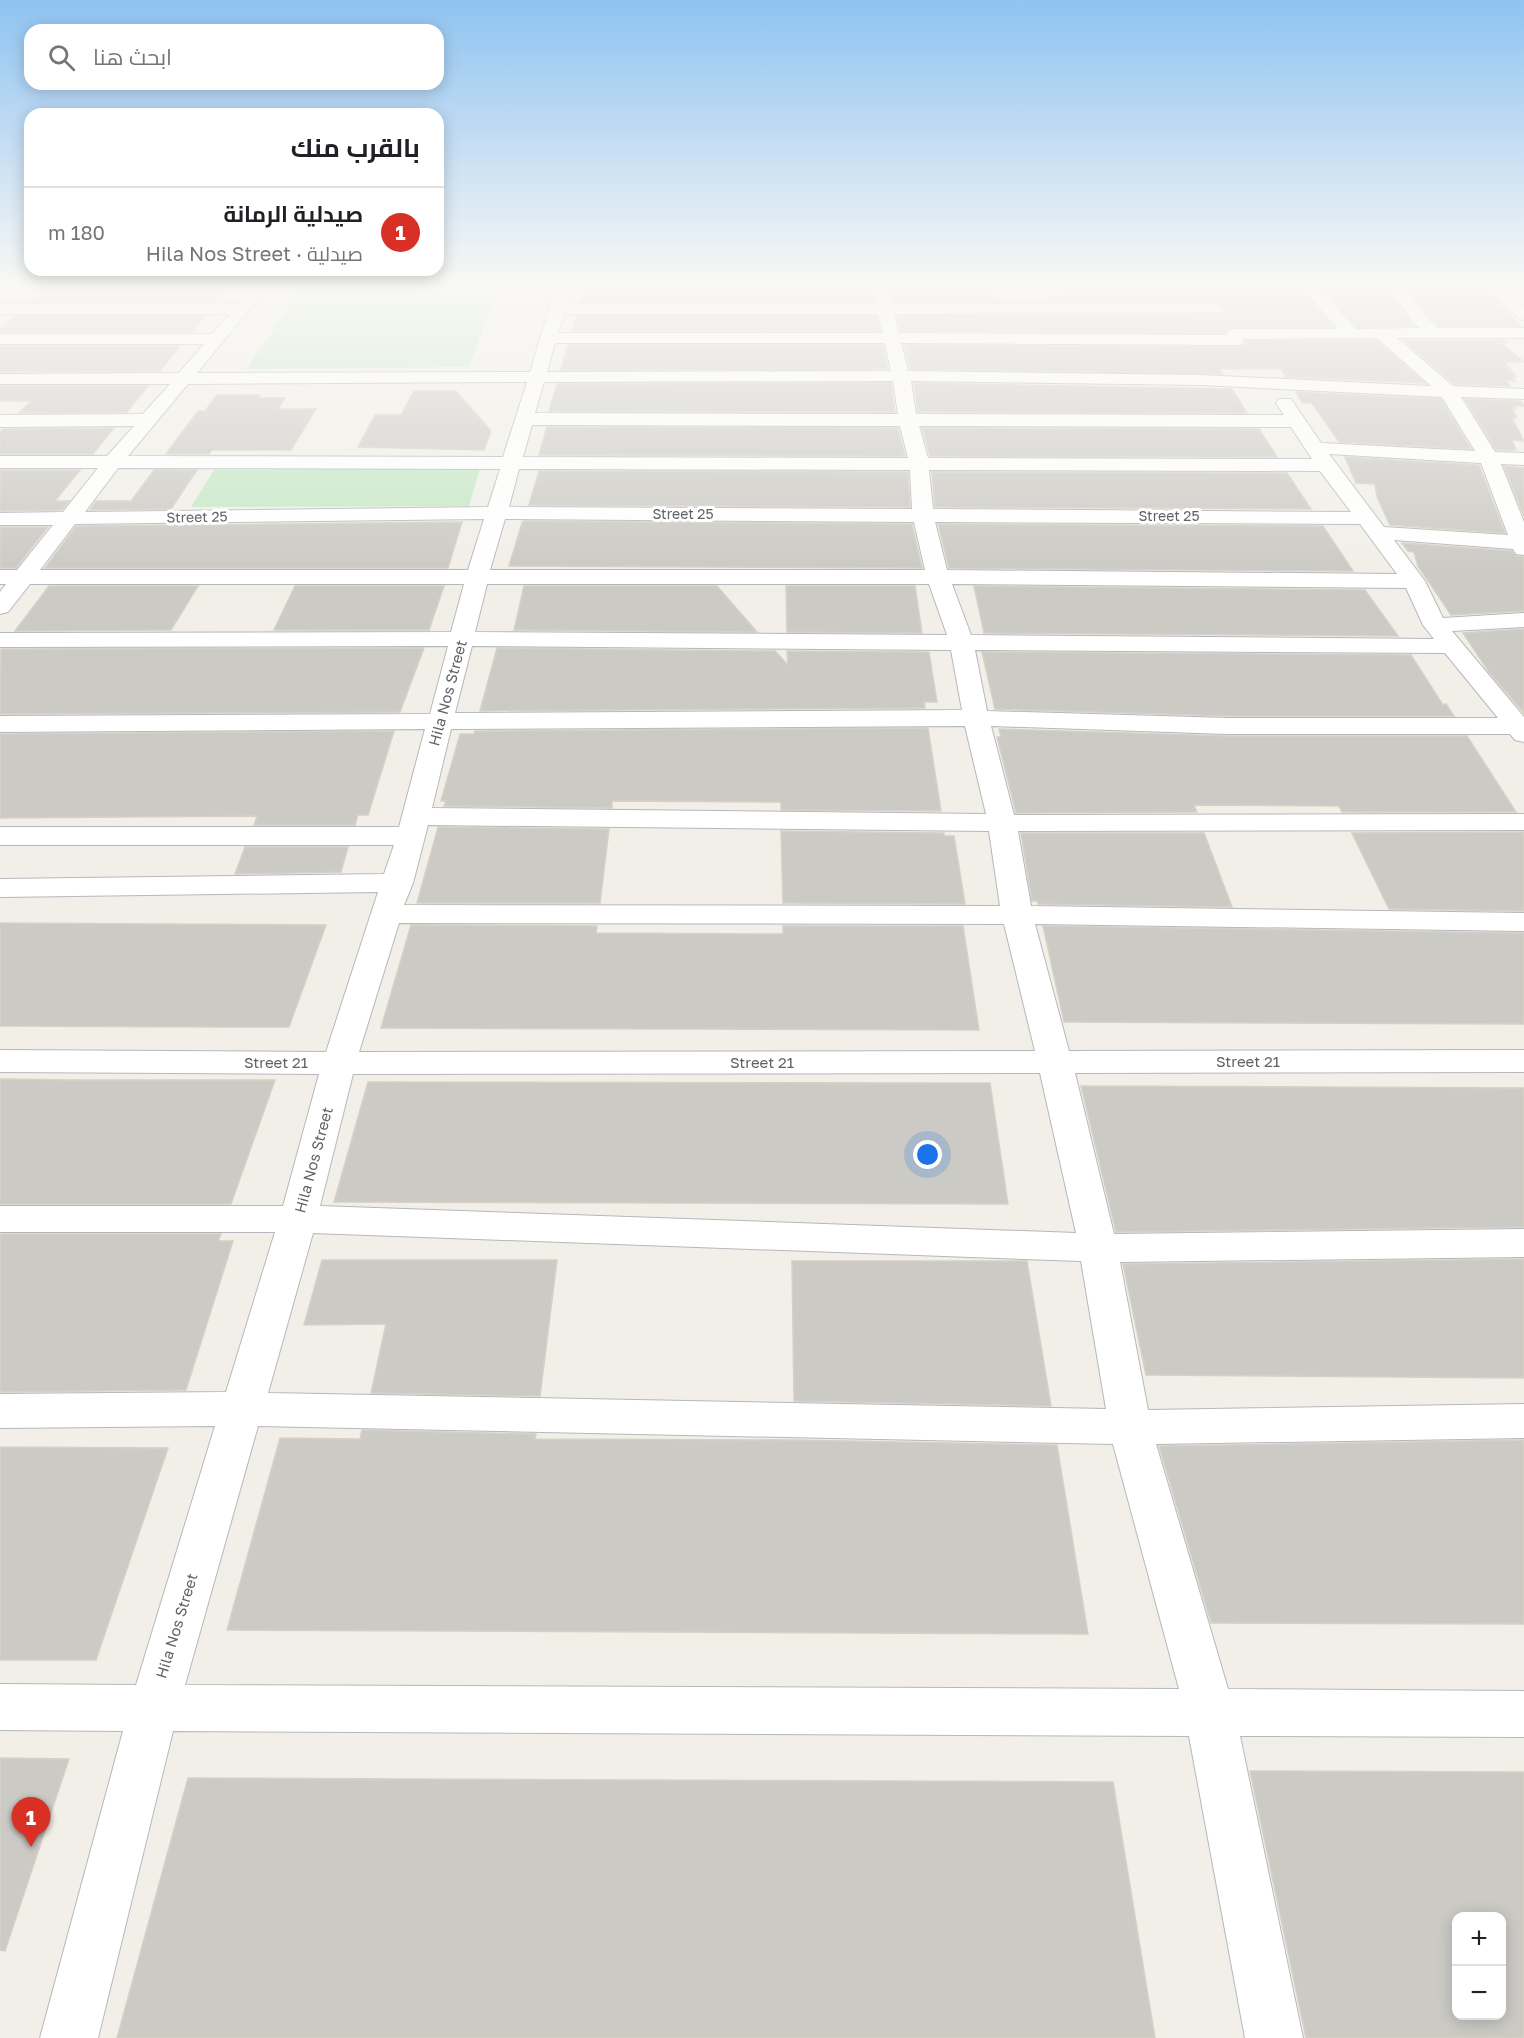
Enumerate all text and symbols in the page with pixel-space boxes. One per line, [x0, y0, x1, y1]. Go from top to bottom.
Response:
search box [24, 24, 444, 90]
icon: search [45, 41, 78, 74]
text: ابحث هنا [93, 43, 172, 70]
text: بالقرب منك [291, 132, 420, 163]
text: صيدلية الرمانة [224, 200, 363, 227]
text: 180 m [48, 220, 105, 244]
text: 1 [395, 220, 406, 244]
text: صيدلية · Hila Nos Street [146, 241, 363, 265]
street label: Street 25 [652, 505, 714, 522]
street label: Street 25 [166, 507, 228, 526]
street label: Street 25 [1138, 507, 1200, 524]
street label: Hila Nos Street [424, 638, 470, 748]
street label: Street 21 [1216, 1052, 1280, 1070]
street label: Street 21 [244, 1053, 308, 1071]
street label: Street 21 [730, 1053, 794, 1071]
street label: Hila Nos Street [290, 1105, 336, 1215]
your location [913, 1140, 942, 1169]
street label: Hila Nos Street [152, 1571, 201, 1680]
pin: 1 [12, 1798, 51, 1847]
map controls [1452, 1912, 1506, 2020]
button: + [1452, 1912, 1506, 1966]
button: − [1452, 1966, 1506, 2020]

